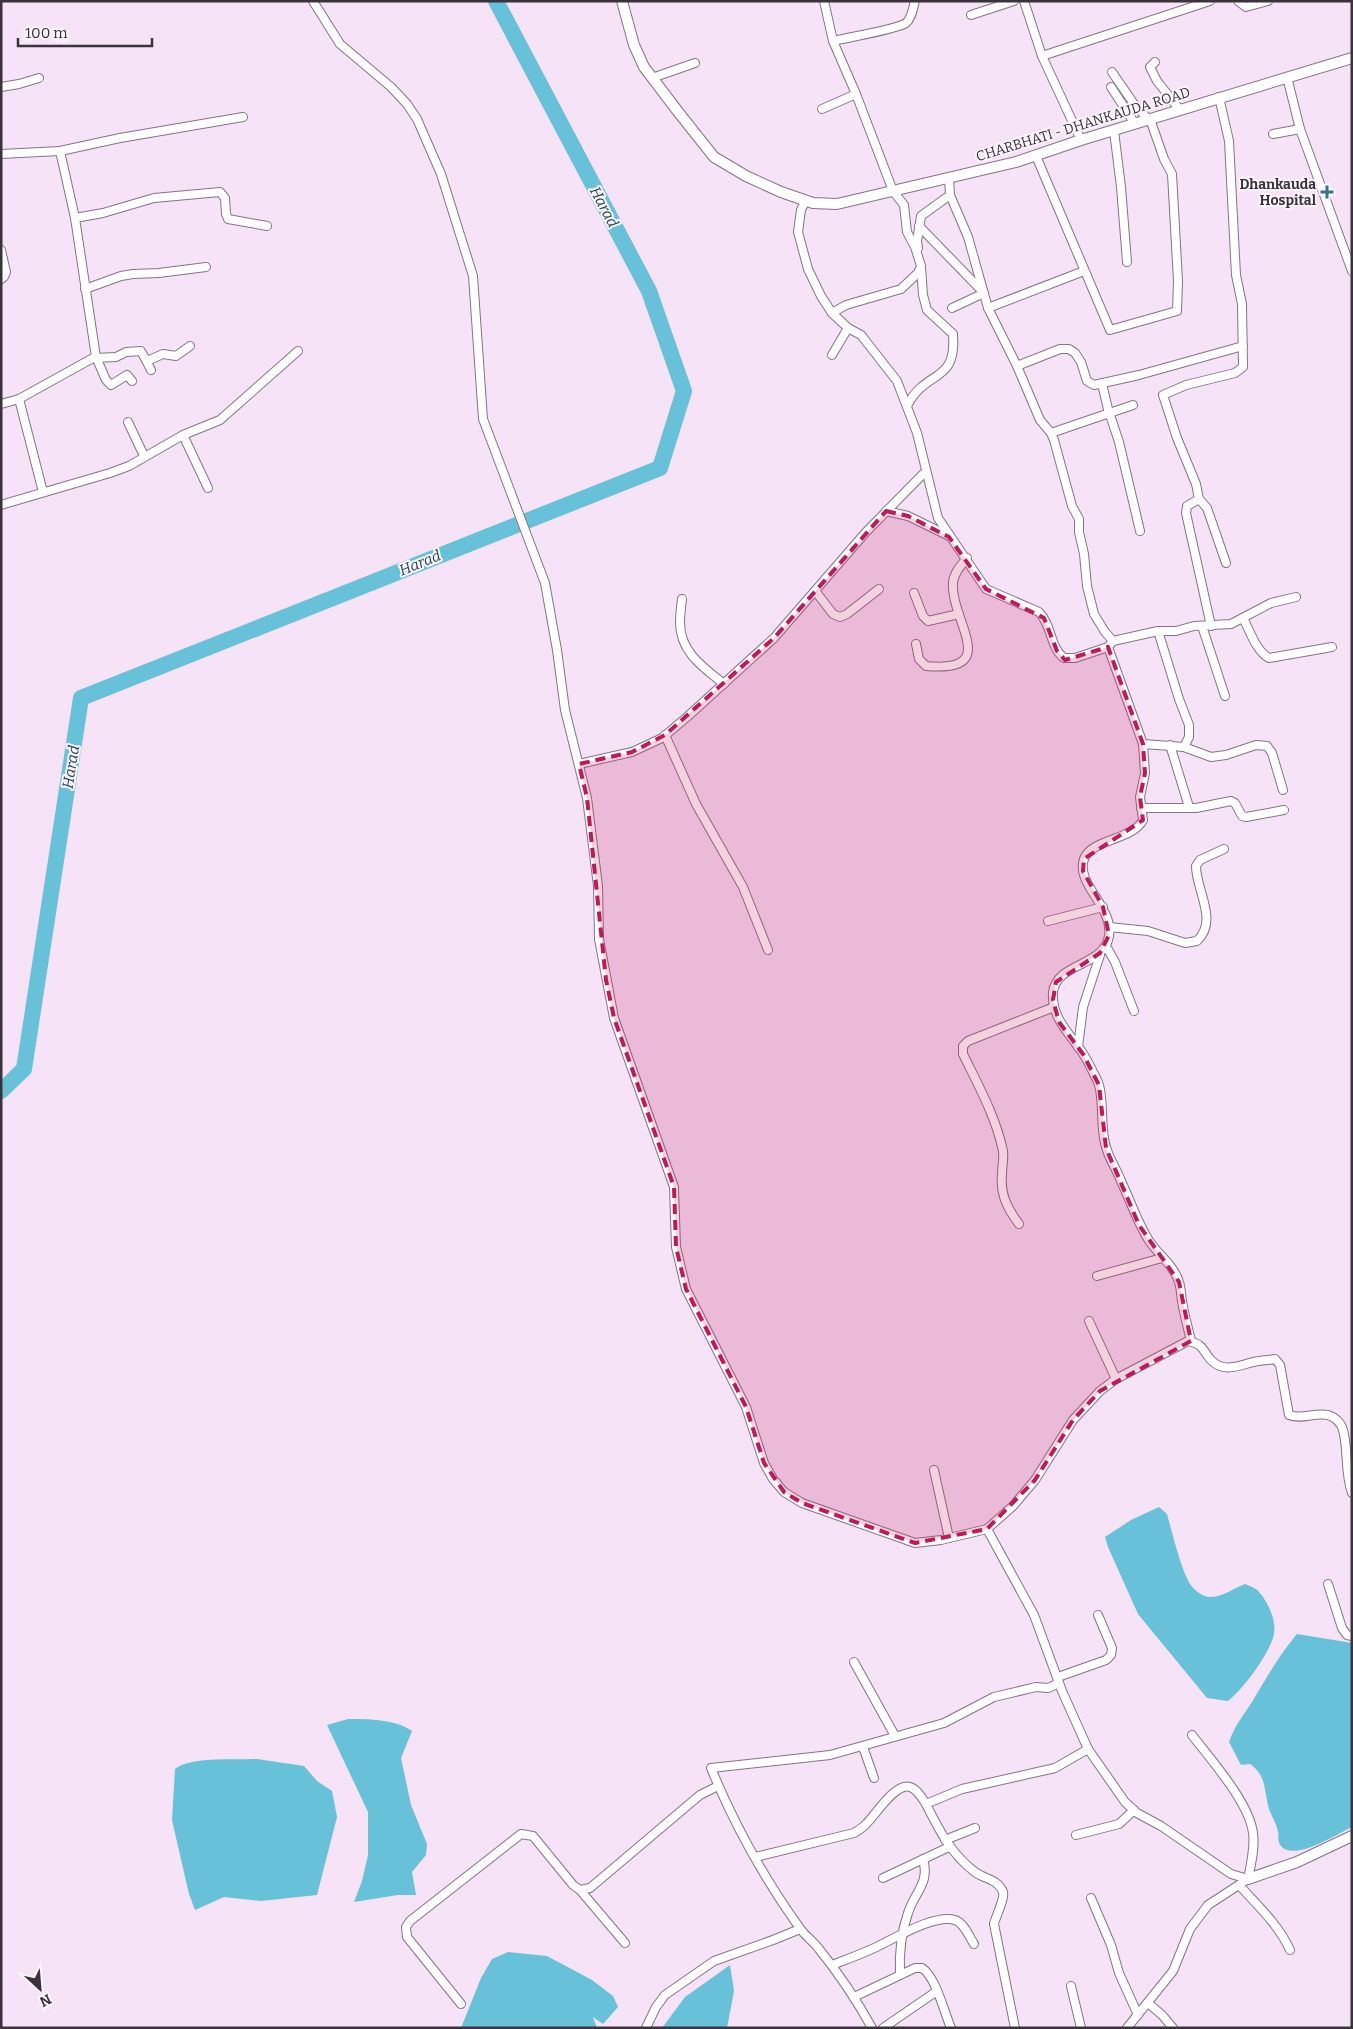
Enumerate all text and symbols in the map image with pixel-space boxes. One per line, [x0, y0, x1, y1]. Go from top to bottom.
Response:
scale bar [18, 15, 151, 47]
text: 100 m [25, 24, 68, 42]
street label: CHARBHATI - DHANKAUDA ROAD [974, 84, 1192, 165]
place label: Dhankauda Hospital [1239, 176, 1317, 209]
water label: Harad [586, 184, 622, 231]
marker: Dhankauda Hospital [1320, 185, 1334, 199]
water label: Harad [396, 546, 444, 579]
water label: Harad [59, 744, 83, 790]
north arrow [15, 1964, 65, 2014]
text: N [37, 1990, 54, 2010]

